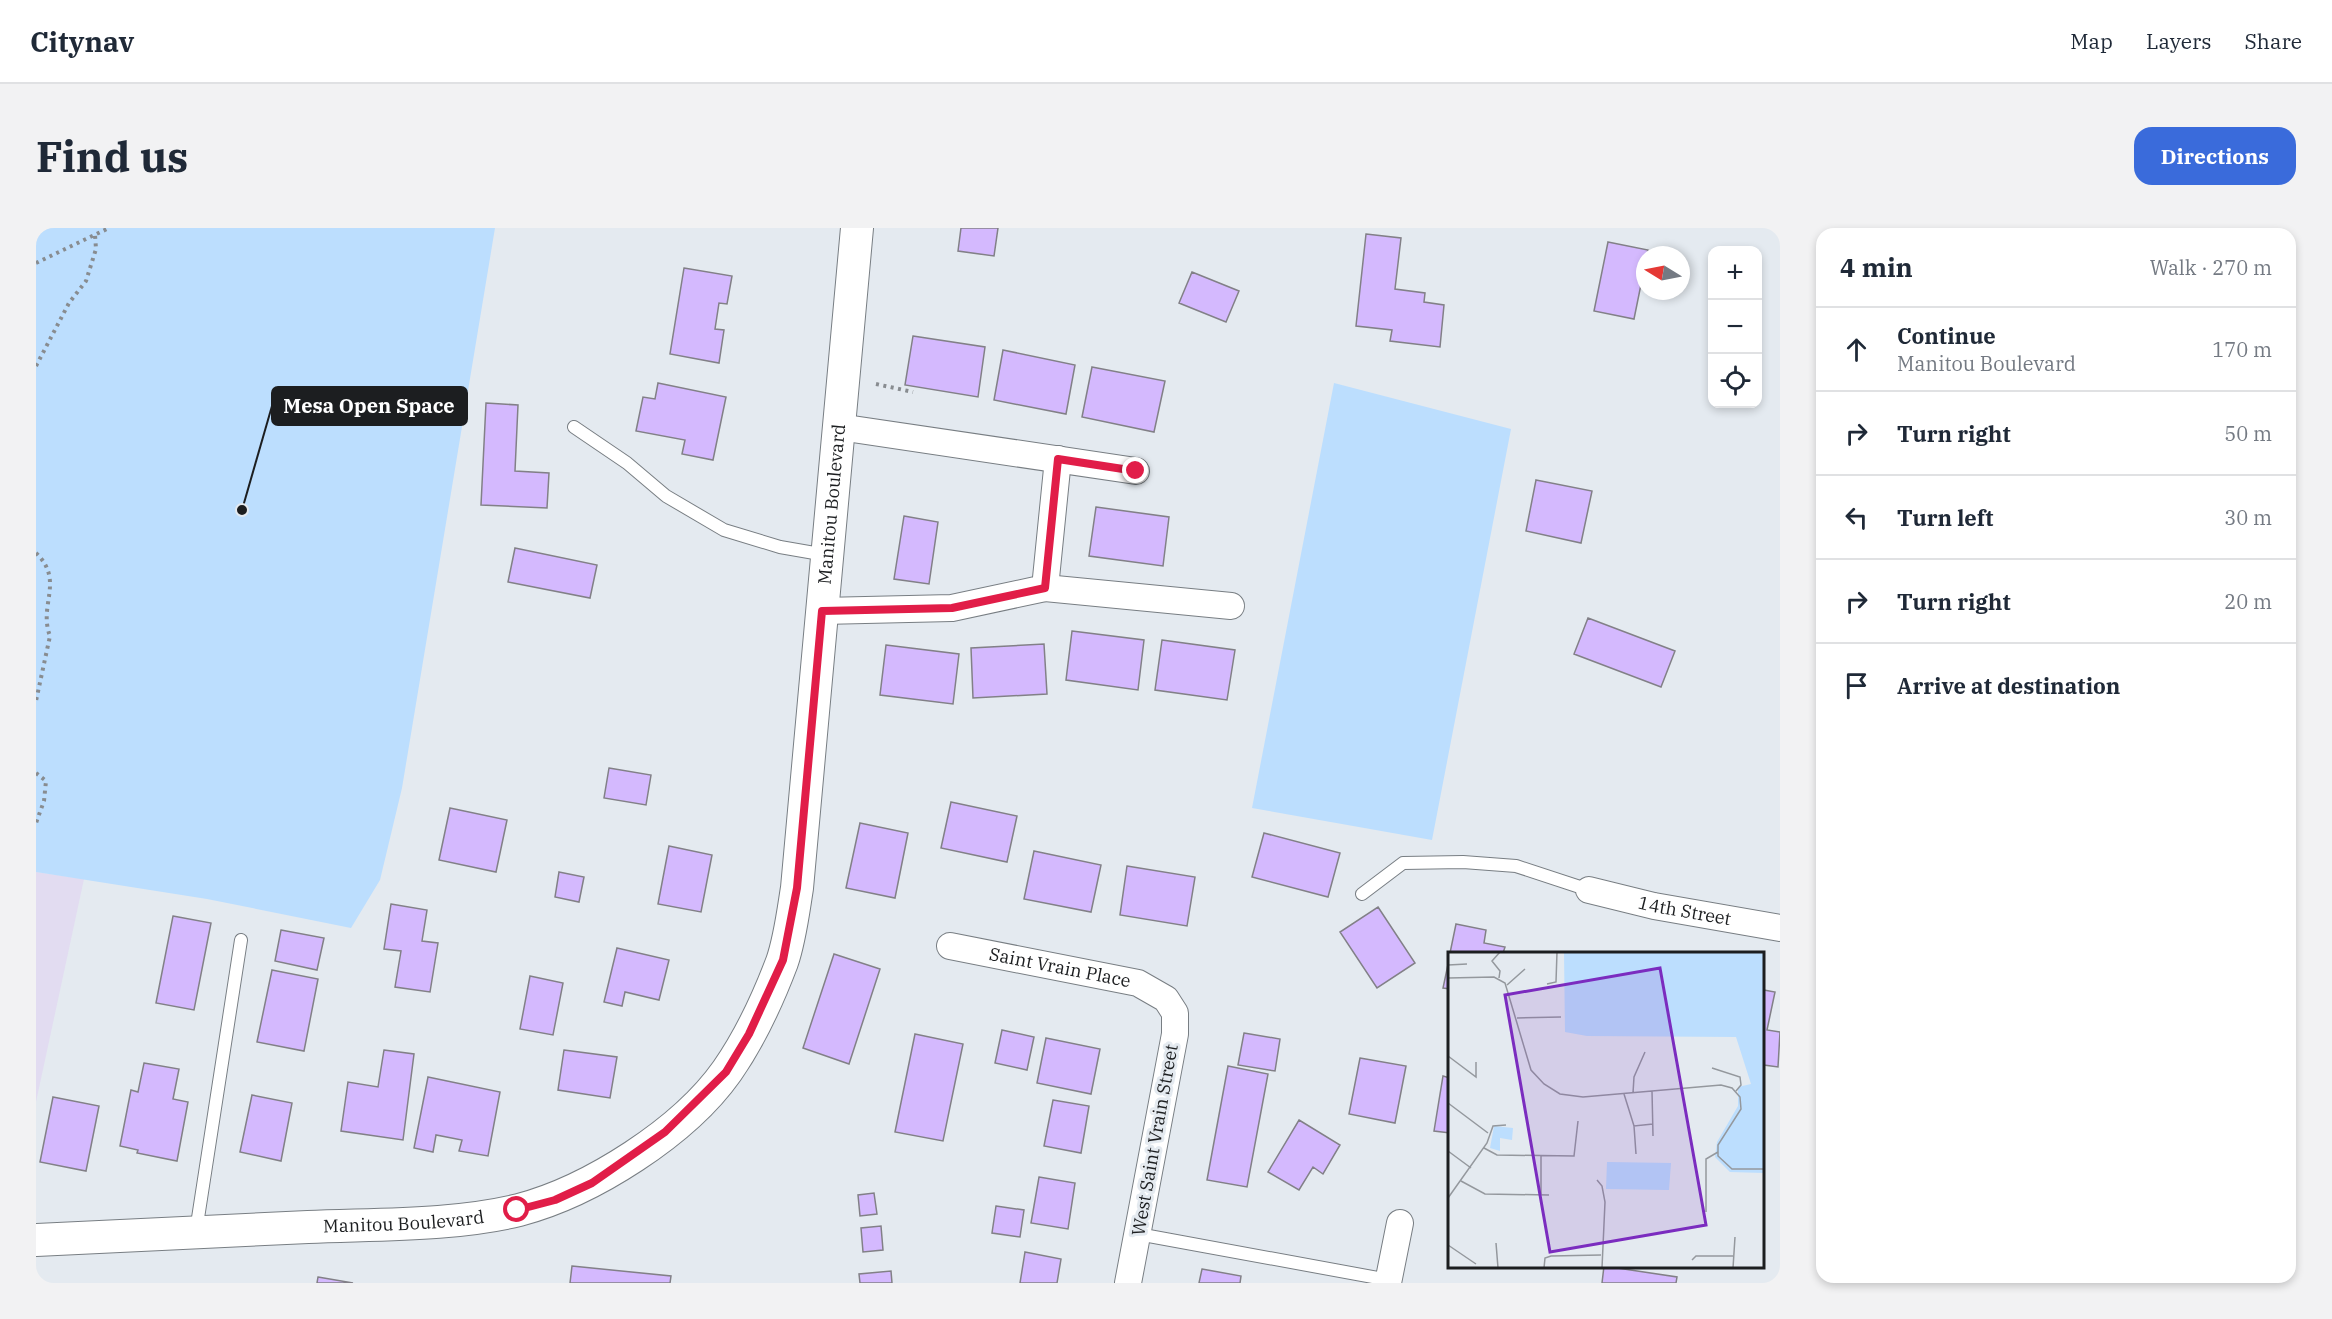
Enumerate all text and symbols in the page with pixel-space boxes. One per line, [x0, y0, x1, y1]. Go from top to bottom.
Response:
text: Citynav [30, 23, 134, 60]
text: Map [2070, 27, 2113, 55]
text: Layers [2146, 27, 2212, 55]
text: Share [2245, 27, 2302, 55]
button: Directions [2134, 127, 2296, 185]
text: Find us [36, 129, 188, 184]
north arrow [1636, 246, 1690, 300]
map controls [1708, 246, 1762, 408]
button: + [1708, 246, 1762, 300]
text: 4 min [1840, 250, 1913, 284]
text: Walk · 270 m [2150, 254, 2272, 281]
button: − [1708, 300, 1762, 354]
text: Continue [1897, 321, 1996, 350]
icon: ahead [1840, 333, 1873, 366]
text: 170 m [2212, 336, 2272, 363]
text: Manitou Boulevard [1897, 350, 2076, 377]
button: locate [1708, 354, 1762, 408]
callout: Mesa Open Space [272, 387, 467, 425]
text: Mesa Open Space [283, 392, 455, 419]
icon: right [1840, 417, 1873, 450]
text: Turn right [1897, 419, 2011, 448]
text: 50 m [2224, 420, 2272, 447]
street label: Manitou Boulevard [813, 423, 850, 585]
route end [1122, 457, 1148, 483]
icon: left [1840, 501, 1873, 534]
text: Turn left [1897, 503, 1993, 532]
text: 30 m [2224, 504, 2272, 531]
icon: right [1840, 585, 1873, 618]
text: Turn right [1897, 587, 2011, 616]
text: 20 m [2224, 588, 2272, 615]
icon: arrive [1840, 669, 1873, 702]
text: Arrive at destination [1897, 671, 2120, 700]
street label: 14th Street [1636, 891, 1733, 930]
street label: Saint Vrain Place [987, 942, 1133, 992]
inset map [1448, 952, 1765, 1268]
street label: West Saint Vrain Street [1126, 1042, 1183, 1238]
route start [503, 1196, 529, 1222]
street label: Manitou Boulevard [323, 1205, 486, 1237]

